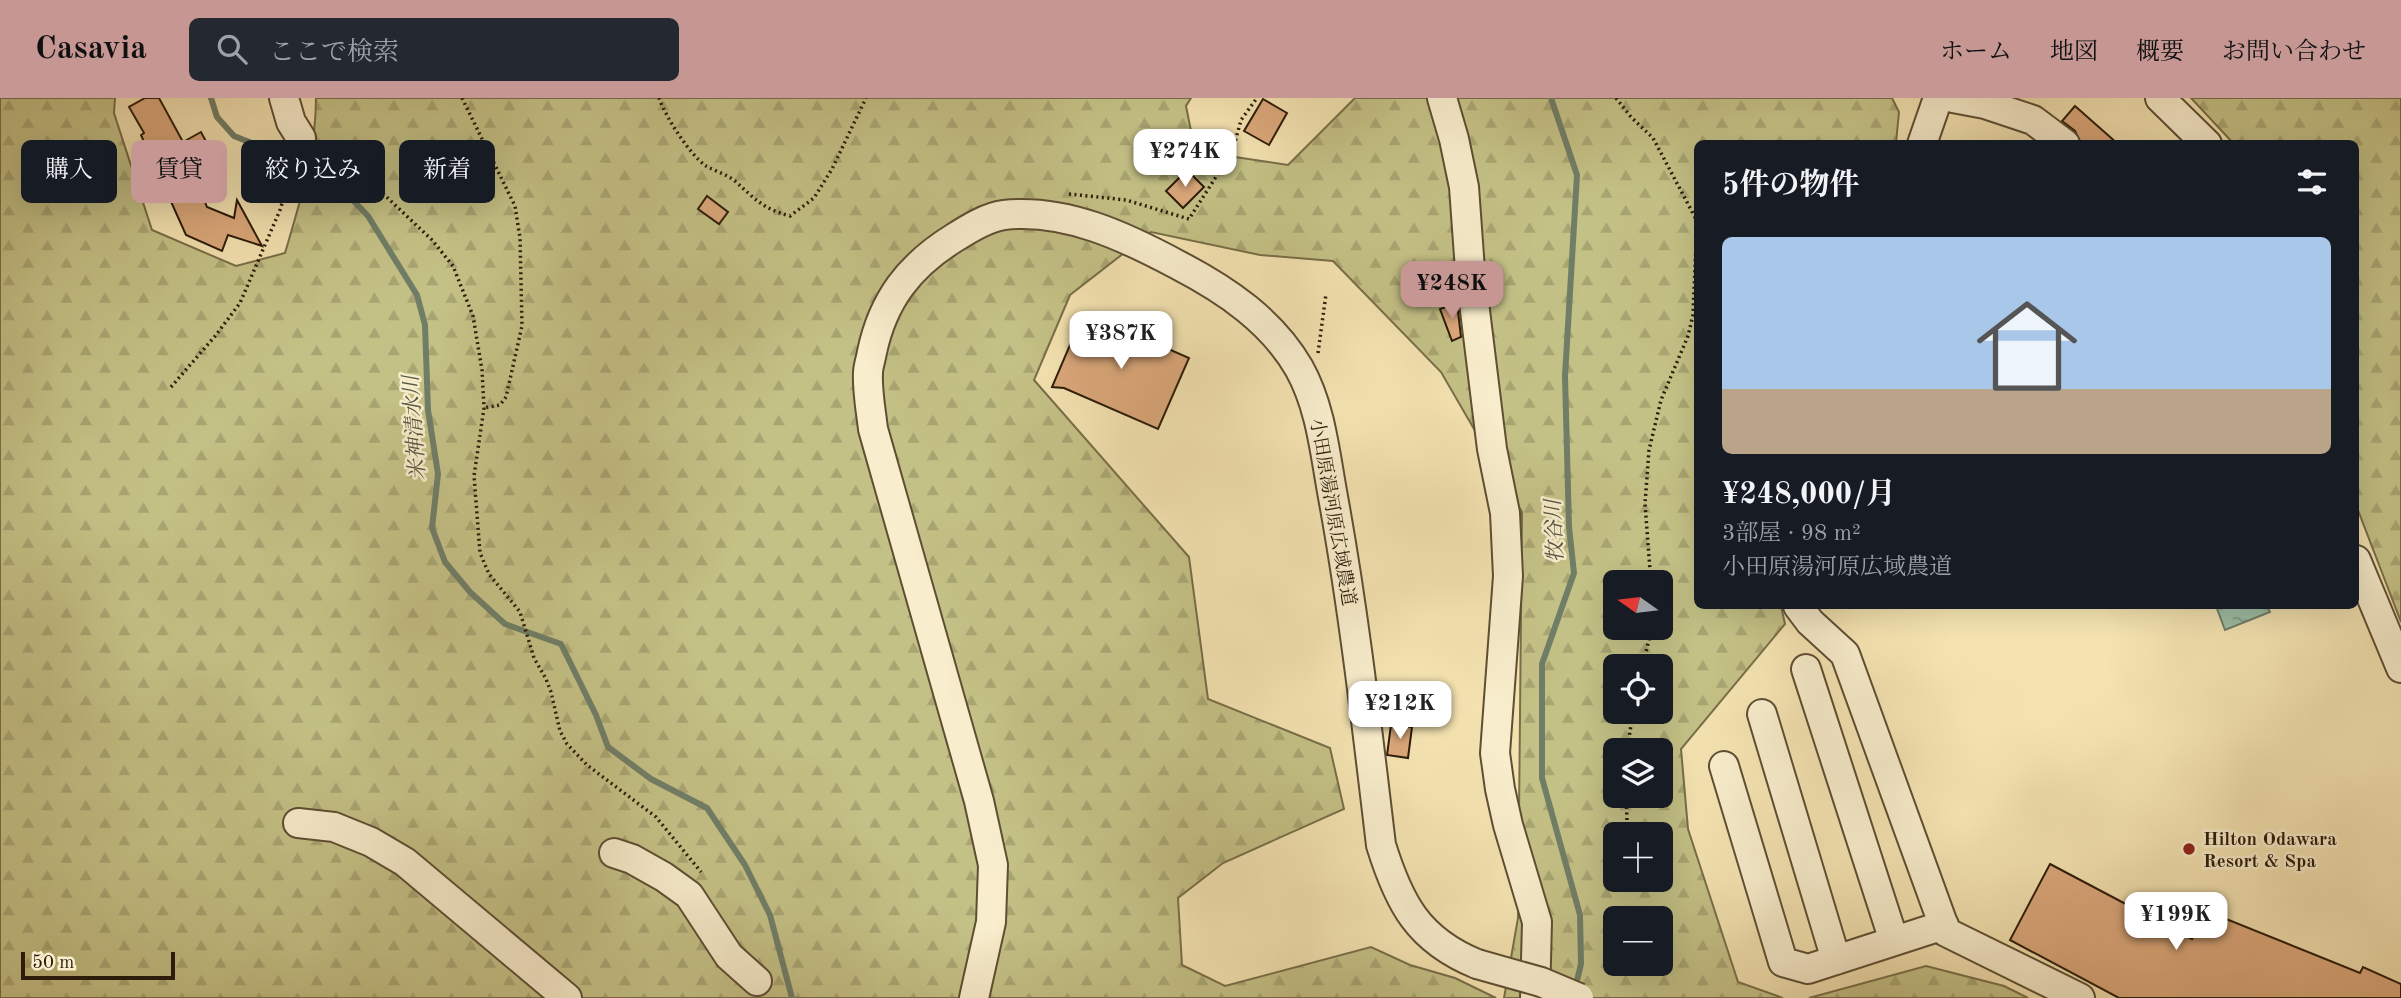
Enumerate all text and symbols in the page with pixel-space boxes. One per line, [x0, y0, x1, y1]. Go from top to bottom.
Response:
search box [189, 18, 679, 81]
icon: search [213, 30, 251, 68]
text: Casavia [35, 33, 147, 66]
text: ここで検索 [269, 40, 399, 66]
text: ホーム [1940, 41, 2012, 65]
text: 地図 [2050, 41, 2098, 65]
text: 概要 [2136, 41, 2184, 65]
text: お問い合わせ [2222, 41, 2366, 65]
pin: ¥274K [1136, 130, 1234, 189]
chip: 購入 [21, 140, 117, 203]
chip: 賃貸 [131, 140, 227, 203]
chip: 絞り込み [241, 140, 385, 203]
chip: 新着 [399, 140, 495, 203]
text: ¥274K [1149, 140, 1221, 163]
icon: filters [2293, 163, 2331, 201]
text: 5件の物件 [1722, 171, 1859, 201]
pin: ¥248K [1403, 262, 1501, 321]
text: ¥248K [1416, 272, 1488, 295]
icon: home [1964, 283, 2090, 409]
pin: ¥387K [1072, 312, 1170, 371]
text: ¥387K [1085, 322, 1157, 345]
water label: 米神清水川 [399, 373, 430, 481]
street label: 小田原湯河原広域農道 [1306, 417, 1359, 608]
text: ¥248,000/月 [1722, 480, 1896, 510]
water label: 牧谷川 [1541, 497, 1568, 563]
text: 3部屋 · 98 m² [1722, 522, 1861, 545]
text: 小田原湯河原広域農道 [1722, 556, 1952, 579]
north arrow [1603, 570, 1673, 640]
map controls [1603, 570, 1673, 976]
button: locate [1603, 654, 1673, 724]
pin: ¥212K [1351, 682, 1449, 741]
text: ¥212K [1364, 692, 1436, 715]
button: layers [1603, 738, 1673, 808]
button: + [1603, 822, 1673, 892]
place label: Hilton Odawara Resort & Spa [2203, 831, 2337, 872]
marker: Hilton Odawara Resort & Spa [2181, 841, 2197, 857]
pin: ¥199K [2127, 892, 2225, 952]
text: ¥199K [2140, 903, 2212, 926]
button: − [1603, 906, 1673, 976]
scale bar [21, 949, 175, 981]
text: 50 m [32, 954, 74, 973]

